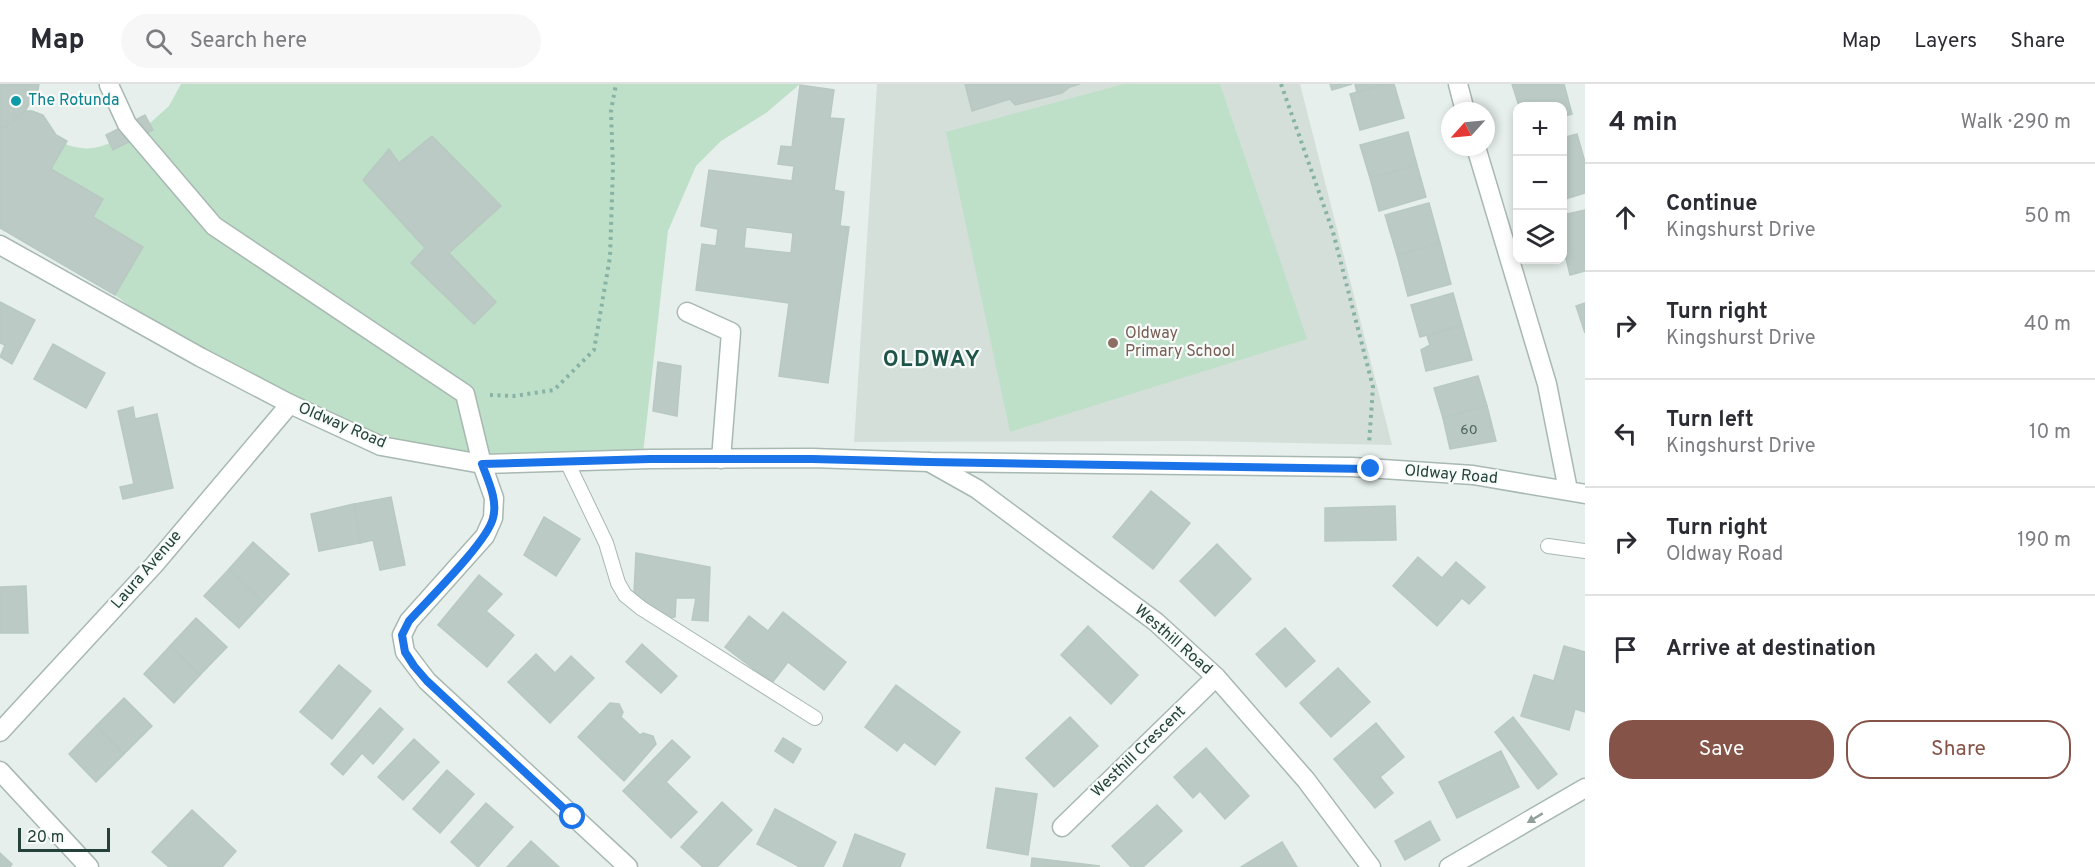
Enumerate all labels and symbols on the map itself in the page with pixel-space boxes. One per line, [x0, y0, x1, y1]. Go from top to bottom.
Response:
place label: The Rotunda [28, 91, 119, 111]
marker: The Rotunda [9, 94, 23, 108]
north arrow [1441, 102, 1495, 156]
place label: Oldway Primary School [1125, 324, 1235, 362]
marker: Oldway Primary School [1106, 336, 1120, 350]
district label: OLDWAY [883, 347, 981, 374]
street label: Oldway Road [295, 398, 389, 454]
house number: 60 [1460, 422, 1478, 439]
route end [1357, 455, 1383, 481]
street label: Oldway Road [1403, 461, 1499, 489]
street label: Laura Avenue [107, 527, 187, 613]
street label: Westhill Road [1130, 601, 1216, 679]
street label: Westhill Crescent [1088, 702, 1190, 802]
route start [559, 803, 585, 829]
one-way arrow [1527, 813, 1543, 824]
scale bar [18, 825, 110, 852]

